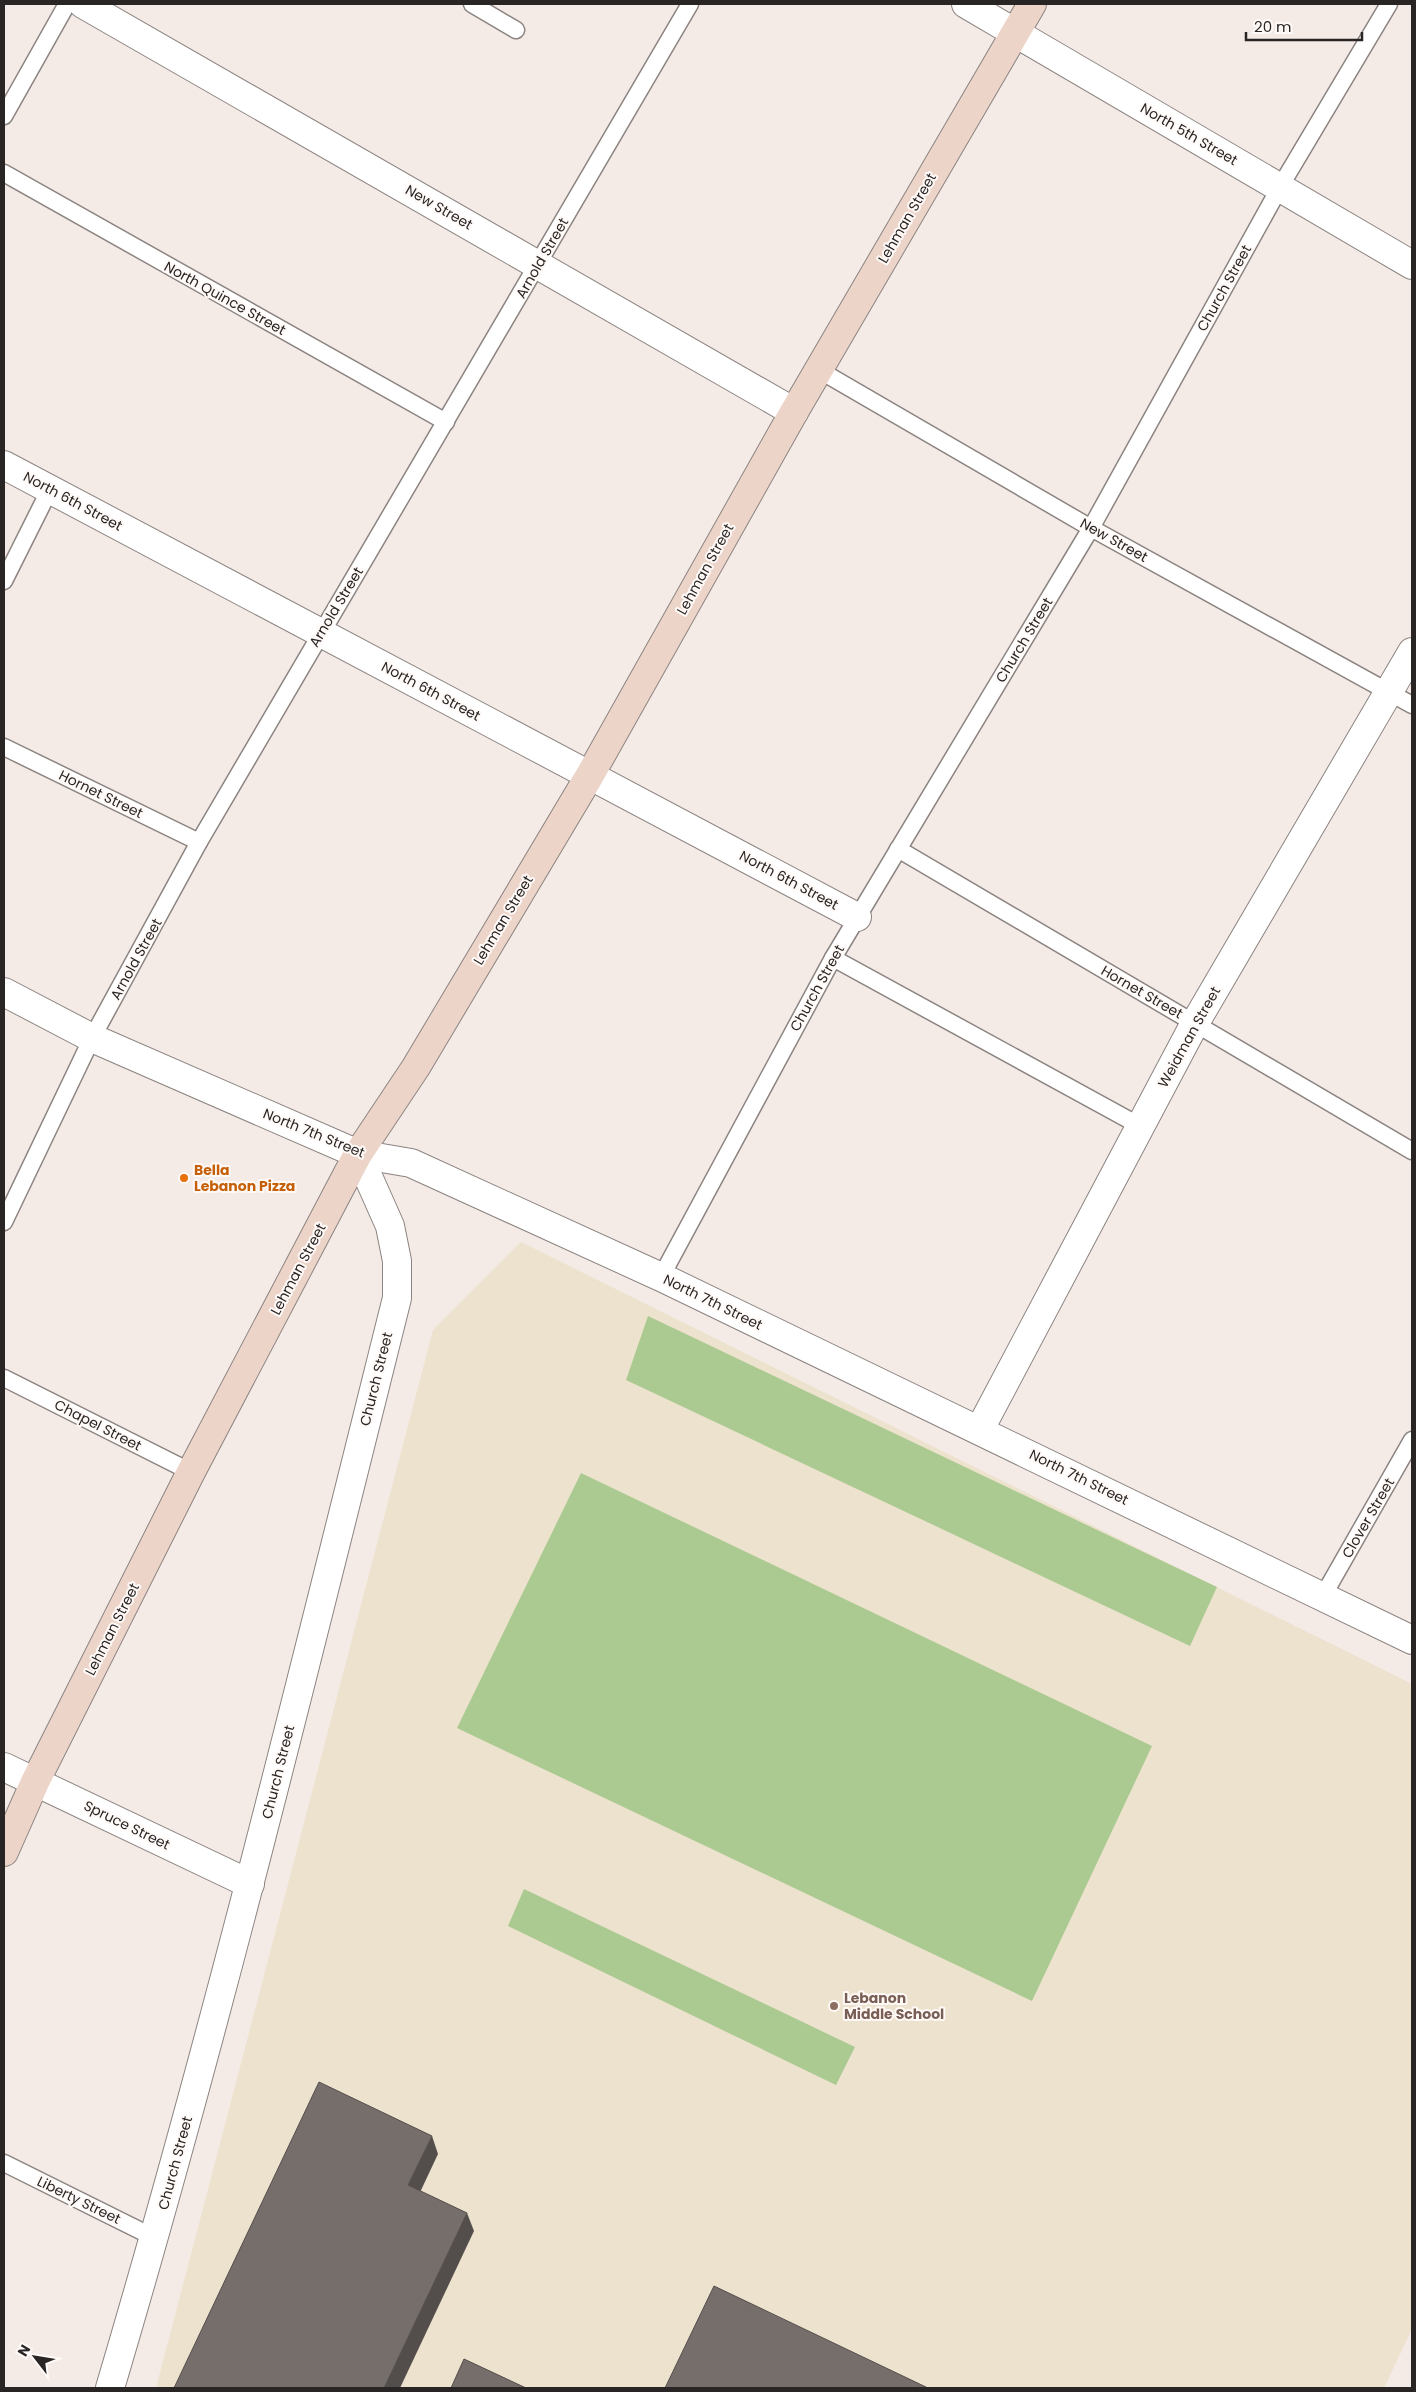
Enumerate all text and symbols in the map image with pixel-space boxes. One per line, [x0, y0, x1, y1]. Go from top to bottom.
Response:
scale bar [1246, 10, 1362, 42]
text: 20 m [1254, 16, 1292, 37]
street label: North 5th Street [1137, 98, 1241, 170]
street label: Lehman Street [873, 169, 941, 267]
street label: New Street [402, 180, 476, 234]
street label: Arnold Street [511, 214, 573, 302]
street label: Church Street [1192, 241, 1256, 335]
street label: North Quince Street [161, 256, 289, 340]
street label: North 6th Street [20, 466, 126, 536]
street label: New Street [1076, 513, 1152, 567]
street label: Lehman Street [672, 520, 738, 618]
street label: Arnold Street [304, 563, 368, 651]
street label: Church Street [991, 594, 1057, 686]
street label: North 6th Street [378, 656, 484, 726]
street label: Hornet Street [56, 765, 146, 823]
street label: North 6th Street [736, 845, 842, 915]
street label: Lehman Street [468, 871, 538, 969]
street label: Arnold Street [105, 915, 167, 1003]
street label: Church Street [785, 941, 849, 1035]
street label: Hornet Street [1097, 961, 1187, 1023]
street label: Weidman Street [1153, 983, 1225, 1091]
street label: North 7th Street [260, 1103, 368, 1163]
place label: Bella Lebanon Pizza [194, 1160, 295, 1196]
marker: Bella Lebanon Pizza [178, 1172, 190, 1184]
street label: Lehman Street [265, 1220, 331, 1318]
street label: North 7th Street [660, 1269, 766, 1335]
street label: Church Street [355, 1330, 397, 1428]
street label: Chapel Street [51, 1394, 145, 1456]
street label: North 7th Street [1026, 1444, 1132, 1510]
street label: Clover Street [1337, 1474, 1399, 1562]
street label: Lehman Street [80, 1579, 144, 1679]
street label: Church Street [257, 1723, 299, 1821]
street label: Spruce Street [80, 1795, 174, 1855]
place label: Lebanon Middle School [844, 1988, 944, 2024]
marker: Lebanon Middle School [828, 2000, 840, 2012]
street label: Church Street [153, 2114, 197, 2212]
street label: Liberty Street [34, 2171, 124, 2229]
north arrow [10, 2332, 60, 2382]
text: N [13, 2341, 35, 2360]

